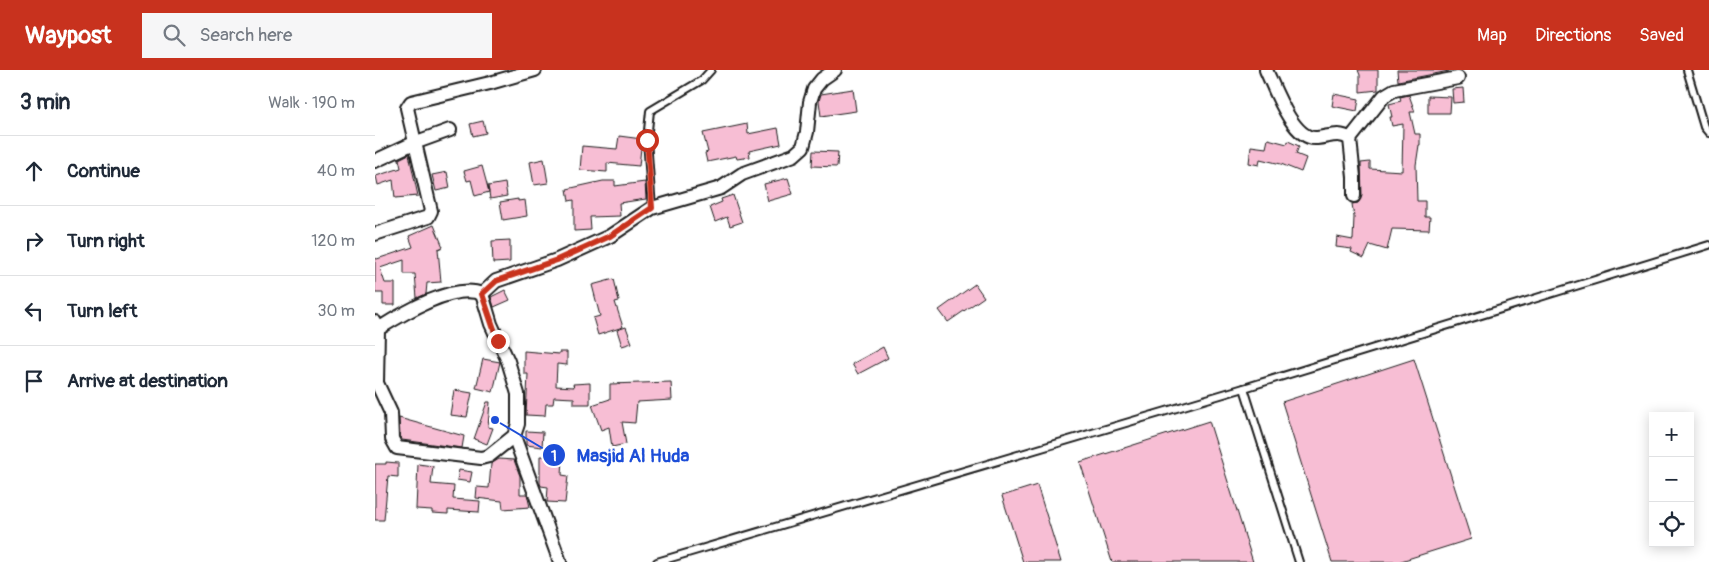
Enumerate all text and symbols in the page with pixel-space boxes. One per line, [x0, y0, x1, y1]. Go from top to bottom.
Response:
search box [142, 13, 492, 58]
text: Waypost [25, 21, 112, 50]
icon: search [160, 21, 188, 49]
text: Search here [200, 23, 292, 47]
text: Map [1477, 24, 1507, 47]
text: Directions [1535, 24, 1611, 47]
text: Saved [1639, 24, 1684, 47]
text: 3 min [20, 89, 70, 116]
text: Walk · 190 m [268, 93, 355, 113]
route start [636, 129, 659, 152]
icon: ahead [20, 157, 48, 185]
text: Continue [67, 159, 140, 183]
text: 40 m [317, 161, 355, 181]
icon: right [20, 227, 48, 255]
text: Turn right [67, 229, 145, 253]
text: 120 m [311, 231, 355, 251]
icon: left [20, 297, 48, 325]
text: Turn left [67, 299, 137, 323]
text: 30 m [317, 301, 355, 321]
route end [487, 330, 510, 353]
icon: arrive [20, 367, 48, 395]
text: Arrive at destination [67, 369, 228, 393]
map controls [1649, 412, 1694, 547]
button: + [1649, 412, 1694, 457]
callout: Masjid Al Huda [542, 438, 700, 472]
text: Masjid Al Huda [577, 444, 690, 468]
text: 1 [551, 447, 557, 466]
button: − [1649, 457, 1694, 502]
button: locate [1649, 502, 1694, 547]

